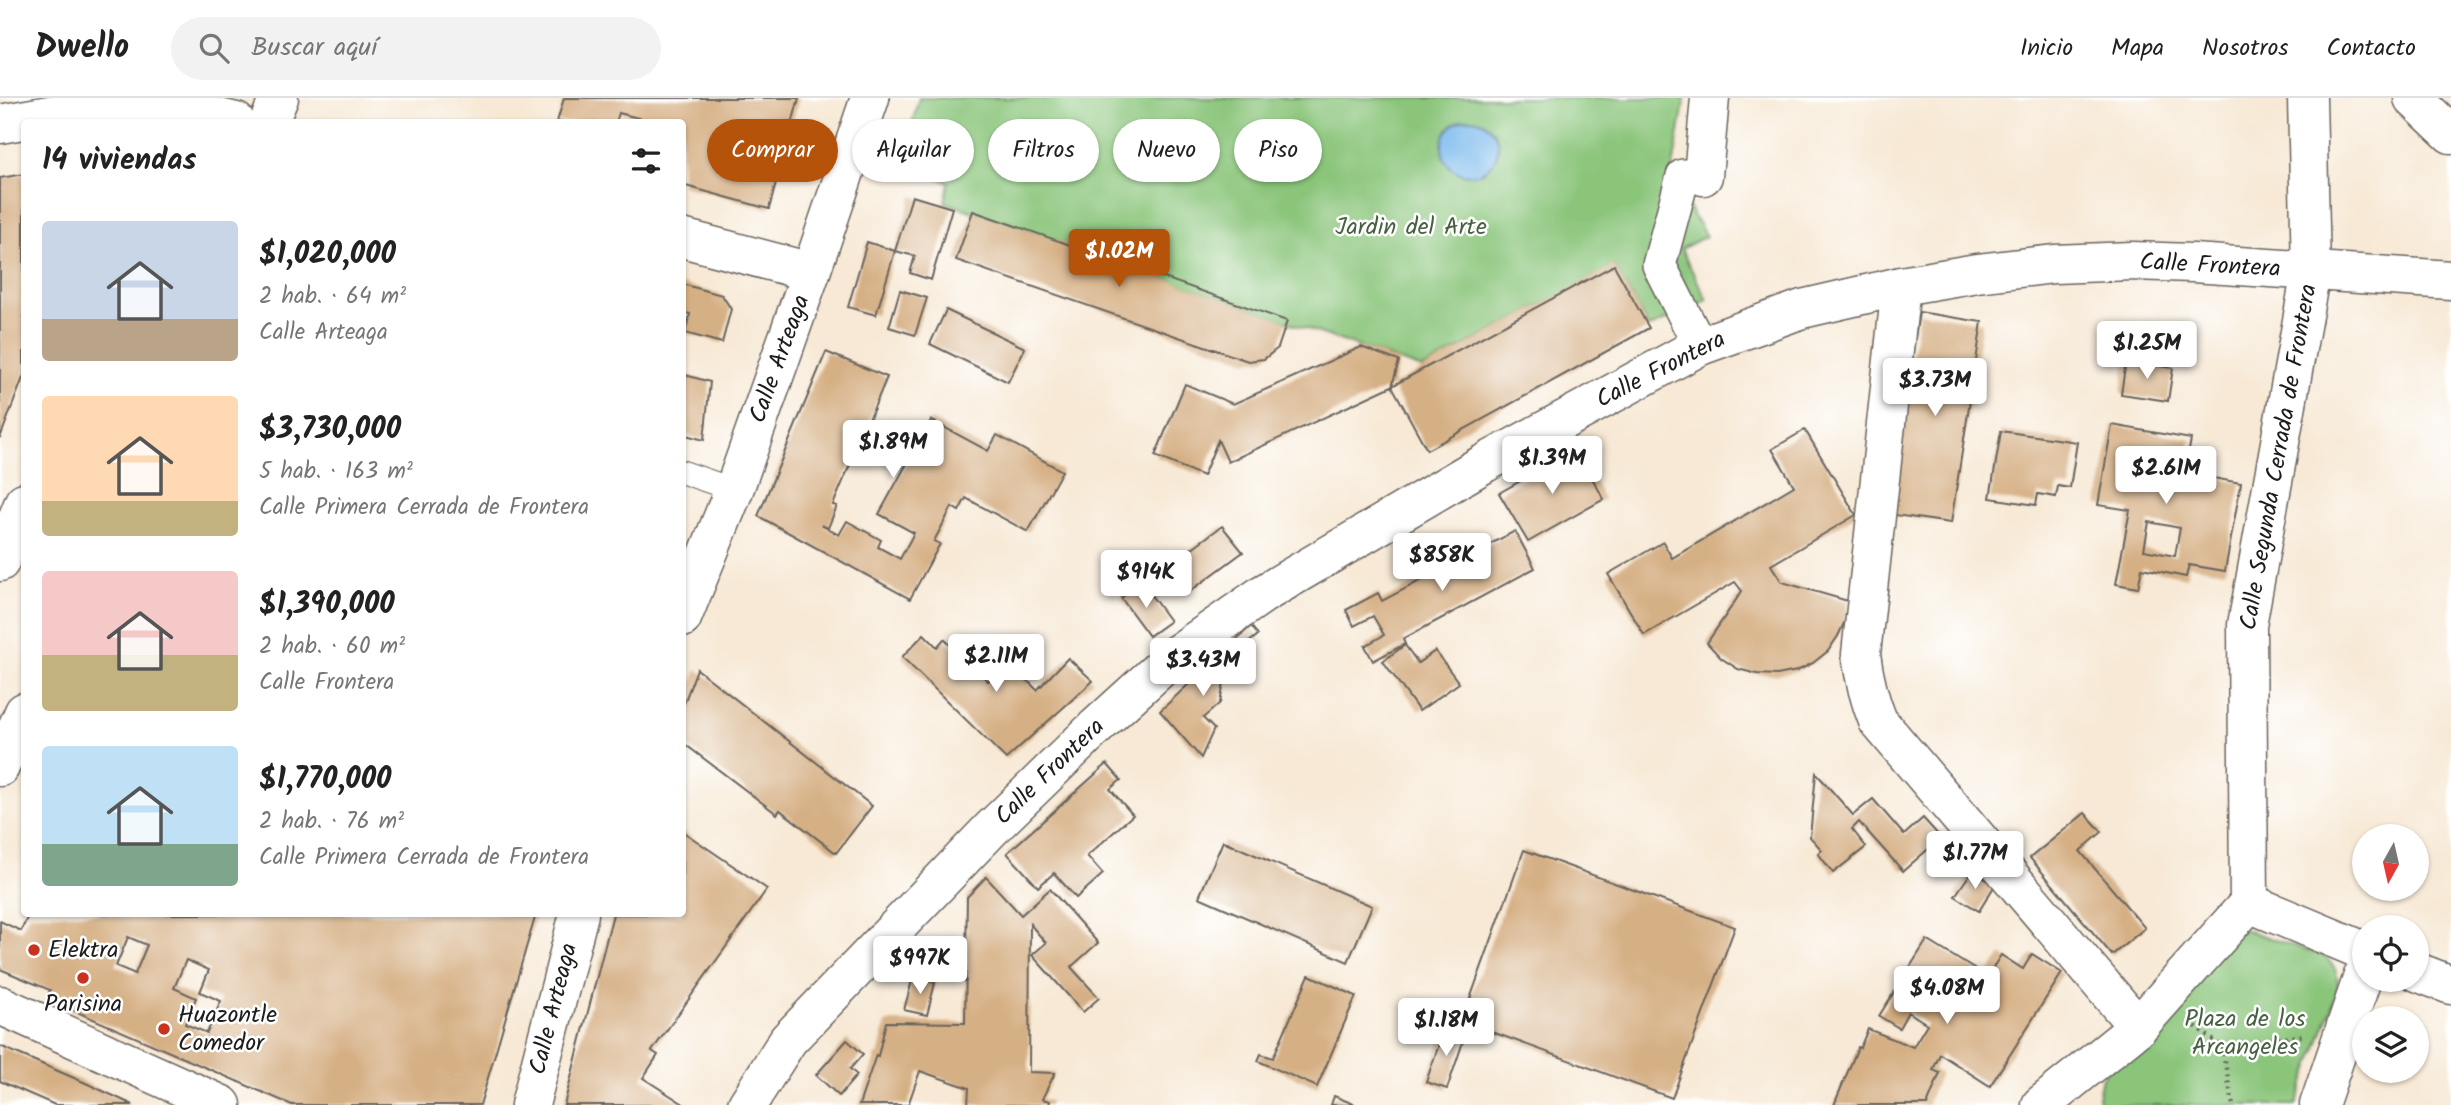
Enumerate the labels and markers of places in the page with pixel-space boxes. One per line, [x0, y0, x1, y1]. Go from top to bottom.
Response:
pin: $1.02M [1062, 230, 1176, 289]
pin: $1.25M [2090, 322, 2204, 381]
pin: $3.73M [1878, 358, 1992, 418]
pin: $1.89M [836, 420, 950, 480]
pin: $1.39M [1495, 436, 1609, 496]
pin: $2.61M [2109, 446, 2223, 506]
pin: $858K [1393, 533, 1491, 593]
pin: $914K [1097, 550, 1195, 610]
pin: $2.11M [939, 634, 1053, 694]
pin: $3.43M [1146, 638, 1260, 698]
pin: $1.77M [1918, 832, 2032, 891]
place label: Elektra [48, 931, 118, 970]
pin: $997K [871, 936, 969, 996]
marker: Elektra [26, 942, 42, 958]
pin: $4.08M [1890, 967, 2004, 1026]
marker: Parisina [75, 970, 91, 986]
place label: Parisina [44, 985, 122, 1024]
place label: Huazontle Comedor [178, 996, 277, 1063]
pin: $1.18M [1389, 998, 1503, 1058]
marker: Huazontle Comedor [156, 1021, 172, 1037]

